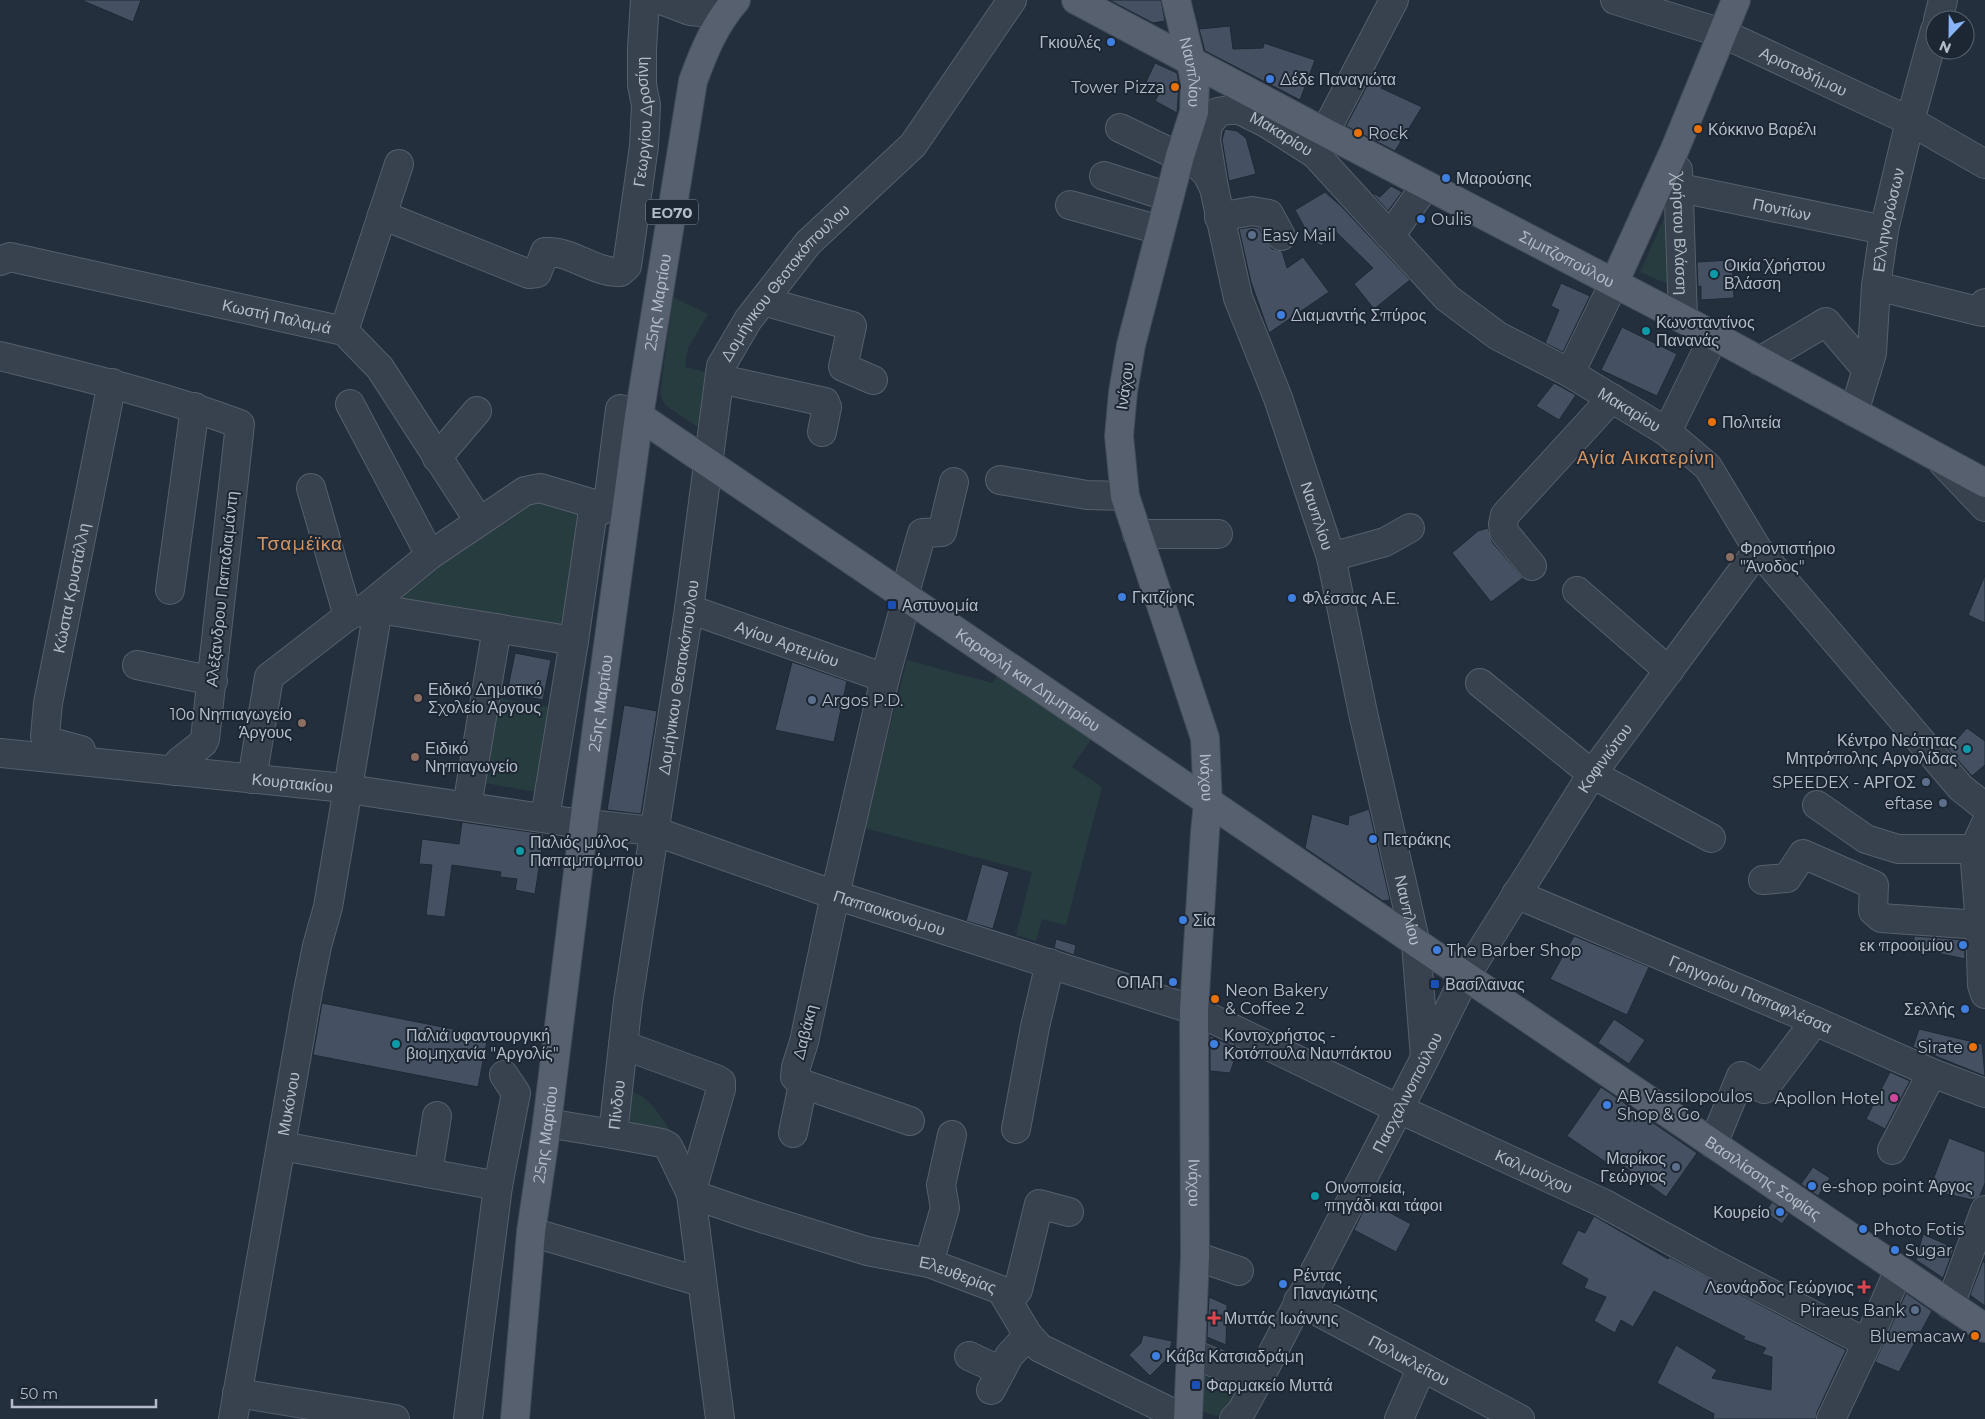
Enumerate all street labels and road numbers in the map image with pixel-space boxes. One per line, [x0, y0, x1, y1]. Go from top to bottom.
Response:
street label: Ναυπλίου [1176, 35, 1205, 108]
street label: Αριστοδήμου [1757, 43, 1850, 100]
street label: Γεωργίου Δροσίνη [629, 57, 656, 188]
street label: Μακαρίου [1247, 107, 1316, 160]
street label: Ελληνορώσων [1869, 166, 1908, 273]
street label: Χρήστου Βλάσση [1669, 171, 1692, 295]
street label: Ποντίων [1751, 194, 1813, 224]
road number: ΕΟ70 [646, 200, 698, 224]
street label: Δομήνικου Θεοτοκόπουλου [716, 200, 853, 365]
street label: Σιμιτζοπούλου [1516, 226, 1618, 291]
street label: 25ης Μαρτίου [640, 252, 675, 352]
street label: Κωστή Παλαμά [220, 295, 333, 337]
street label: Ινάχου [1112, 361, 1138, 411]
street label: Μακαρίου [1595, 383, 1664, 436]
street label: Ναυπλίου [1297, 479, 1337, 552]
street label: Αλέξανδρου Παπαδιαμάντη [202, 490, 242, 688]
street label: Κώστα Κρυστάλλη [49, 521, 93, 655]
street label: Δομήνικου Θεοτοκόπουλου [654, 579, 702, 776]
street label: Αγίου Αρτεμίου [733, 616, 842, 671]
street label: Καραολή και Δημητρίου [952, 624, 1104, 735]
street label: 25ης Μαρτίου [584, 653, 616, 753]
street label: Κοφινιώτου [1573, 720, 1636, 796]
street label: Ινάχου [1196, 753, 1217, 802]
street label: Κουρτακίου [251, 769, 334, 796]
street label: Ναυπλίου [1391, 873, 1425, 947]
street label: Παπαοικονόμου [831, 886, 948, 939]
street label: Γρηγορίου Παπαφλέσσα [1666, 951, 1835, 1037]
street label: Δαβάκη [789, 1002, 821, 1062]
street label: Πασχαλινοπούλου [1368, 1029, 1446, 1156]
street label: Μυκόνου [273, 1070, 303, 1137]
street label: Πίνδου [604, 1079, 629, 1131]
street label: 25ης Μαρτίου [529, 1085, 561, 1185]
street label: Βασιλίσσης Σοφίας [1702, 1132, 1825, 1224]
street label: Καλμούχου [1492, 1145, 1576, 1197]
street label: Ινάχου [1185, 1159, 1204, 1207]
street label: Ελευθερίας [918, 1252, 999, 1297]
street label: Πολυκλείτου [1365, 1331, 1453, 1389]

